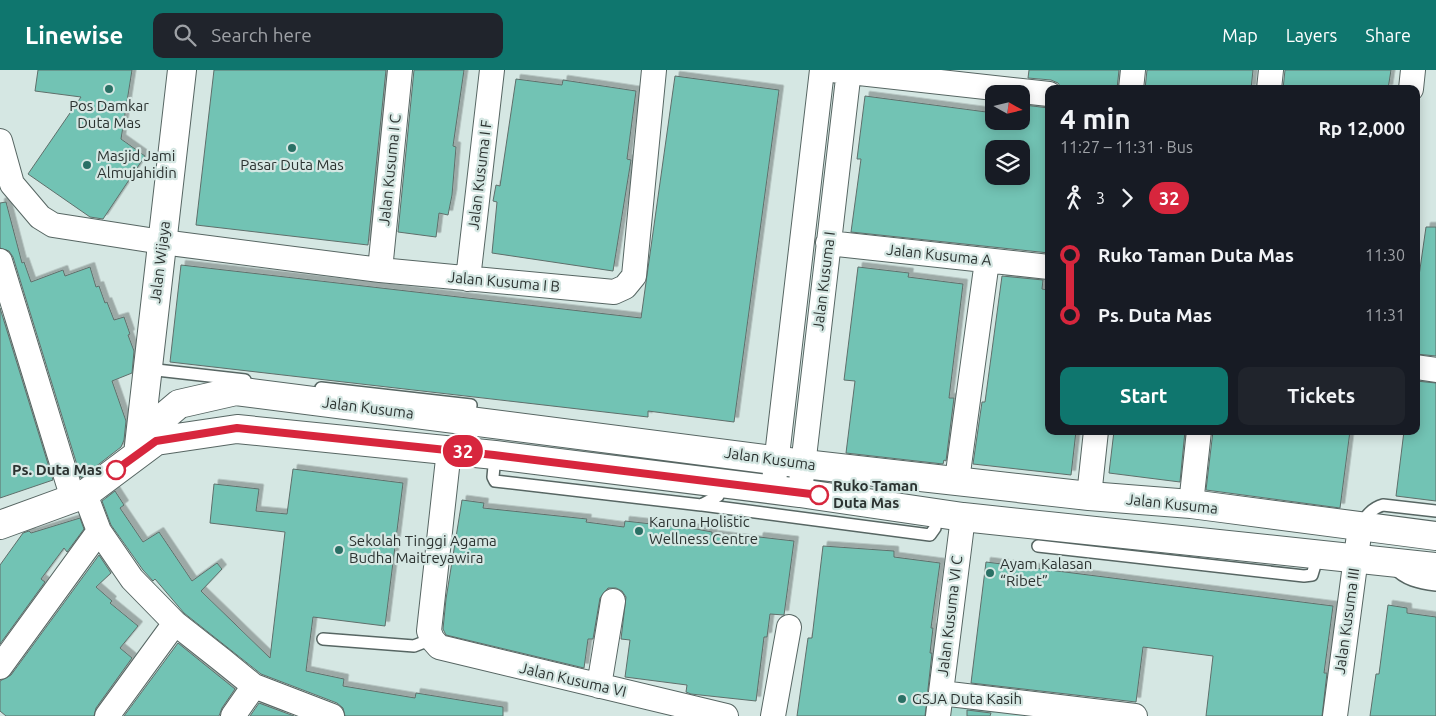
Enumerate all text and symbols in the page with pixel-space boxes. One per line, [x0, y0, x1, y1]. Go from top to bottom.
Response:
search box [153, 13, 503, 58]
icon: search [171, 21, 199, 49]
text: Linewise [25, 22, 123, 49]
text: Search here [211, 24, 312, 46]
text: Map [1222, 25, 1258, 45]
text: Layers [1286, 25, 1337, 45]
text: Share [1365, 25, 1411, 45]
marker: Pos Damkar Duta Mas [103, 83, 115, 95]
north arrow [985, 85, 1030, 130]
map controls [985, 85, 1030, 185]
place label: Pos Damkar Duta Mas [69, 97, 149, 131]
text: 4 min [1060, 103, 1131, 134]
street label: Jalan Kusuma I C [375, 113, 404, 227]
text: Rp 12,000 [1318, 117, 1405, 139]
street label: Jalan Kusuma I F [464, 119, 495, 231]
text: 11:27 – 11:31 · Bus [1060, 138, 1193, 156]
button: layers [985, 140, 1030, 185]
marker: Pasar Duta Mas [286, 142, 298, 154]
place label: Masjid Jami Almujahidin [97, 147, 177, 181]
place label: Pasar Duta Mas [240, 156, 344, 173]
marker: Masjid Jami Almujahidin [81, 159, 93, 171]
icon: walk [1060, 184, 1088, 212]
icon: forward [1113, 184, 1141, 212]
text: 32 [1159, 188, 1179, 208]
text: 3 [1096, 189, 1105, 207]
street label: Jalan Wijaya [146, 220, 173, 304]
street label: Jalan Kusuma I [809, 231, 838, 331]
street label: Jalan Kusuma A [886, 241, 993, 268]
text: Ruko Taman Duta Mas [1098, 244, 1294, 266]
text: 11:30 [1365, 246, 1405, 264]
street label: Jalan Kusuma I B [447, 268, 561, 295]
text: Ps. Duta Mas [1098, 304, 1212, 326]
text: 11:31 [1365, 306, 1405, 324]
button: Start [1060, 367, 1228, 425]
button: Tickets [1238, 367, 1405, 425]
street label: Jalan Kusuma [321, 393, 415, 422]
line badge: 32 [440, 435, 486, 467]
text: 32 [453, 441, 473, 461]
street label: Jalan Kusuma [723, 444, 817, 473]
marker: Ps. Duta Mas [106, 460, 126, 480]
place label: Ps. Duta Mas [12, 461, 102, 478]
place label: Ruko Taman Duta Mas [833, 477, 918, 511]
marker: Ruko Taman Duta Mas [809, 485, 829, 505]
street label: Jalan Kusuma [1125, 490, 1219, 517]
place label: Karuna Holistic Wellness Centre [649, 513, 758, 547]
marker: Karuna Holistic Wellness Centre [633, 525, 645, 537]
place label: Sekolah Tinggi Agama Budha Maitreyawira [349, 532, 497, 566]
marker: Sekolah Tinggi Agama Budha Maitreyawira [333, 544, 345, 556]
street label: Jalan Kusuma VI C [934, 555, 965, 677]
place label: Ayam Kalasan “Ribet” [1000, 555, 1092, 589]
marker: Ayam Kalasan “Ribet” [984, 567, 996, 579]
street label: Jalan Kusuma III [1331, 567, 1362, 675]
street label: Jalan Kusuma VI [518, 659, 628, 700]
place label: GSJA Duta Kasih [912, 690, 1022, 707]
marker: GSJA Duta Kasih [896, 693, 908, 705]

